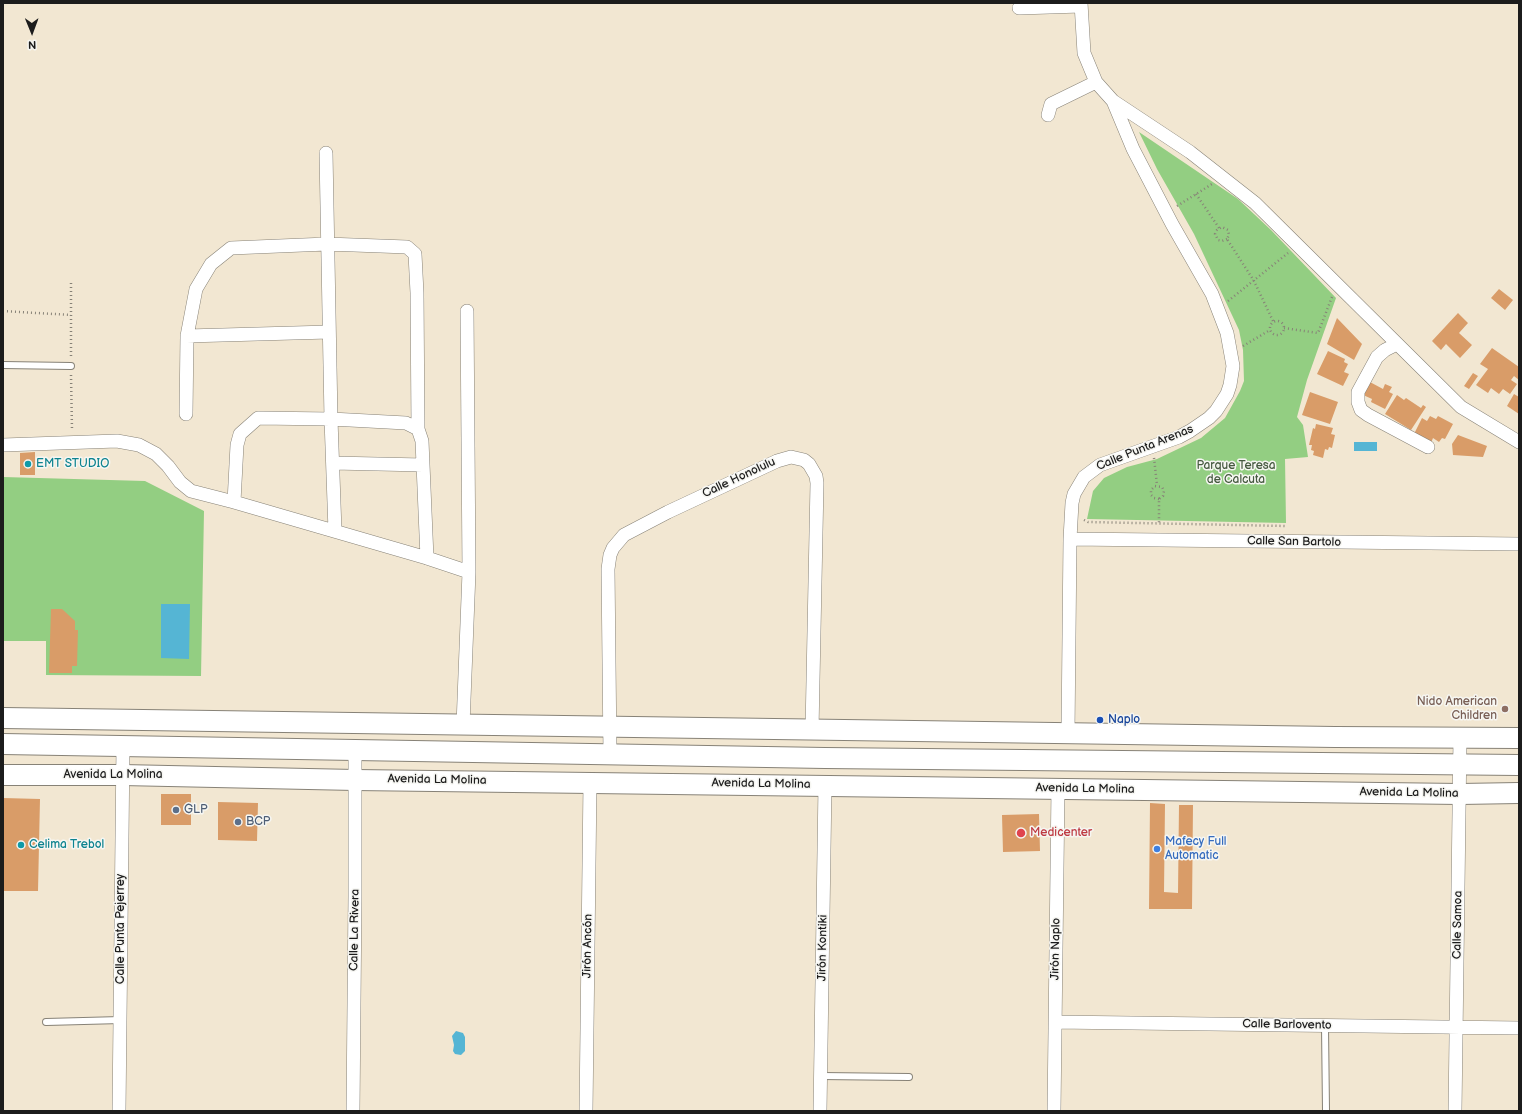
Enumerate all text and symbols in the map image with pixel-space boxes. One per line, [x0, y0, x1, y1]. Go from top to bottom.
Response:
north arrow [12, 12, 52, 52]
text: N [28, 38, 36, 51]
street label: Calle Punta Arenas [1094, 422, 1196, 474]
street label: Calle Honolulu [700, 455, 778, 501]
place label: EMT STUDIO [36, 457, 109, 471]
marker: EMT STUDIO [23, 459, 33, 469]
park label: Parque Teresa de Calcuta [1196, 459, 1276, 487]
street label: Calle San Bartolo [1247, 534, 1341, 550]
place label: Nido American Children [1417, 695, 1497, 723]
marker: Nido American Children [1500, 704, 1510, 714]
place label: Naplo [1108, 713, 1140, 727]
marker: Naplo [1095, 715, 1105, 725]
street label: Avenida La Molina [63, 768, 163, 782]
street label: Avenida La Molina [387, 772, 487, 788]
street label: Avenida La Molina [711, 776, 811, 792]
street label: Avenida La Molina [1035, 781, 1135, 797]
street label: Avenida La Molina [1359, 785, 1459, 801]
place label: GLP [184, 803, 207, 817]
marker: GLP [171, 805, 181, 815]
place label: BCP [246, 815, 270, 829]
marker: BCP [233, 817, 243, 827]
place label: Medicenter [1030, 826, 1092, 840]
marker: Medicenter [1015, 827, 1027, 839]
place label: Mafecy Full Automatic [1165, 835, 1227, 863]
place label: Celima Trebol [29, 838, 104, 852]
marker: Celima Trebol [16, 840, 26, 850]
marker: Mafecy Full Automatic [1152, 844, 1162, 854]
street label: Calle Punta Pejerrey [114, 874, 128, 984]
street label: Calle La Rivera [347, 889, 363, 971]
street label: Calle Samoa [1450, 891, 1466, 959]
street label: Jirón Ancón [580, 914, 596, 978]
street label: Jirón Kontiki [815, 915, 831, 981]
street label: Jirón Naplo [1048, 918, 1064, 980]
street label: Calle Barlovento [1242, 1017, 1332, 1033]

